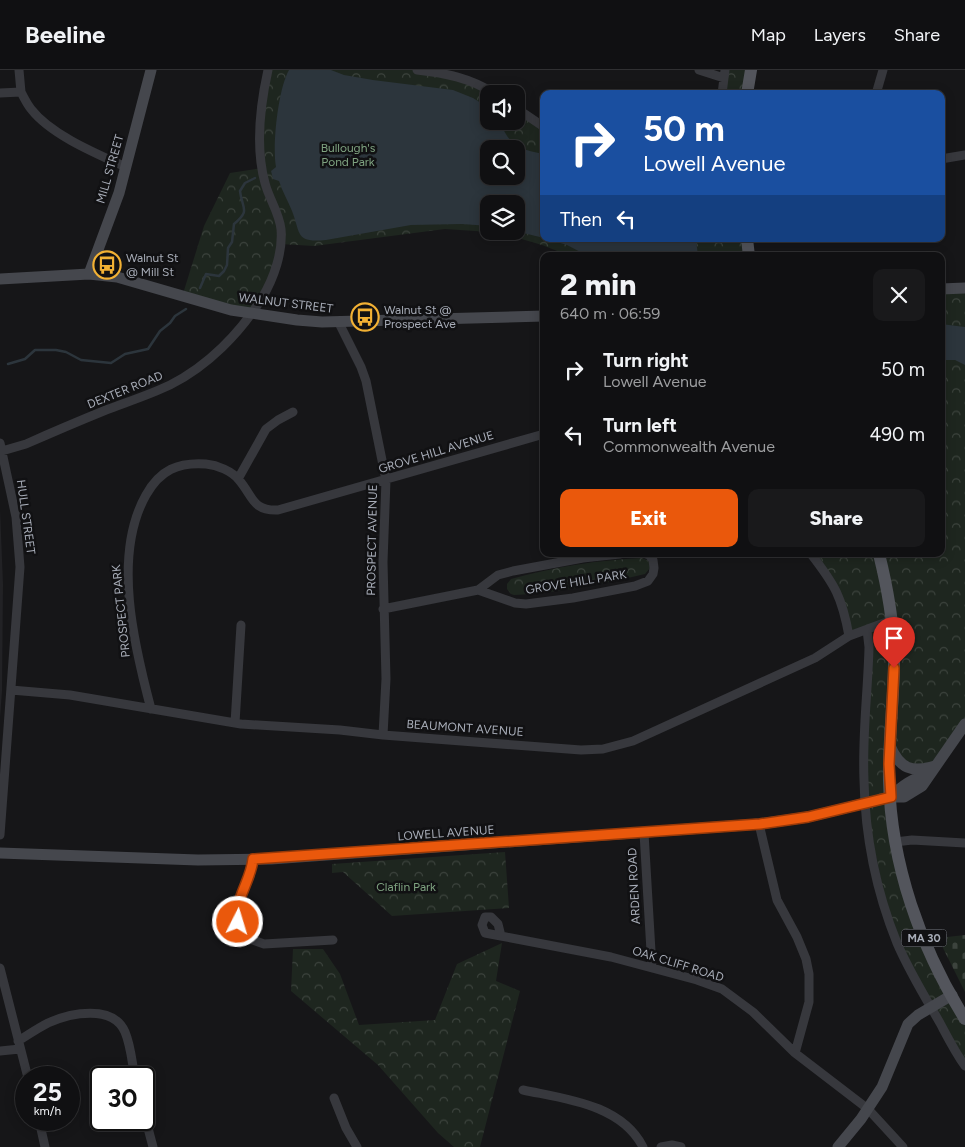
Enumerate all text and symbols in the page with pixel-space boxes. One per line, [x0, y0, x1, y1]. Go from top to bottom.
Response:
text: Beeline [25, 20, 105, 49]
text: Map [751, 24, 786, 46]
text: Layers [814, 24, 866, 46]
text: Share [894, 24, 940, 46]
map controls [480, 85, 525, 240]
button: sound [480, 85, 525, 130]
text: 50 m [643, 108, 725, 150]
icon: right [560, 110, 625, 175]
street label: MILL STREET [93, 132, 127, 205]
button: search [480, 140, 525, 185]
park label: Bullough's Pond Park [321, 141, 376, 169]
text: Lowell Avenue [643, 150, 785, 177]
button: layers [480, 195, 525, 240]
icon: left [612, 205, 640, 233]
text: Then [560, 208, 602, 231]
bus stop icon: Walnut St @ Mill St [92, 250, 122, 280]
place label: Walnut St @ Mill St [126, 251, 179, 279]
text: 2 min [560, 266, 637, 303]
button: close [873, 269, 925, 321]
street label: WALNUT STREET [238, 290, 334, 316]
bus stop icon: Walnut St @ Prospect Ave [350, 302, 380, 332]
place label: Walnut St @ Prospect Ave [384, 303, 456, 331]
text: 640 m · 06:59 [560, 304, 660, 323]
text: Turn right [603, 349, 689, 372]
icon: right [560, 356, 588, 384]
text: 50 m [881, 358, 925, 381]
street label: DEXTER ROAD [85, 368, 165, 412]
text: Lowell Avenue [603, 372, 707, 391]
text: Turn left [603, 414, 677, 437]
icon: left [560, 421, 588, 449]
text: 490 m [869, 423, 925, 446]
street label: GROVE HILL AVENUE [377, 428, 495, 476]
text: Commonwealth Avenue [603, 437, 775, 456]
street label: HULL STREET [14, 479, 38, 556]
street label: PROSPECT AVENUE [364, 484, 380, 596]
button: Exit [560, 489, 738, 547]
button: Share [748, 489, 925, 547]
street label: PROSPECT PARK [109, 563, 133, 658]
street label: GROVE HILL PARK [525, 567, 628, 597]
pin [873, 617, 915, 668]
icon: arrive [880, 624, 908, 652]
street label: BEAUMONT AVENUE [406, 717, 524, 739]
street label: LOWELL AVENUE [397, 823, 495, 843]
street label: ARDEN ROAD [625, 847, 643, 925]
park label: Claflin Park [376, 880, 436, 894]
position arrow [211, 895, 263, 947]
road number: MA 30 [902, 930, 946, 946]
street label: OAK CLIFF ROAD [630, 943, 726, 985]
speed limit sign: 30 [90, 1066, 155, 1131]
text: 25 [33, 1077, 62, 1107]
text: km/h [34, 1104, 61, 1118]

